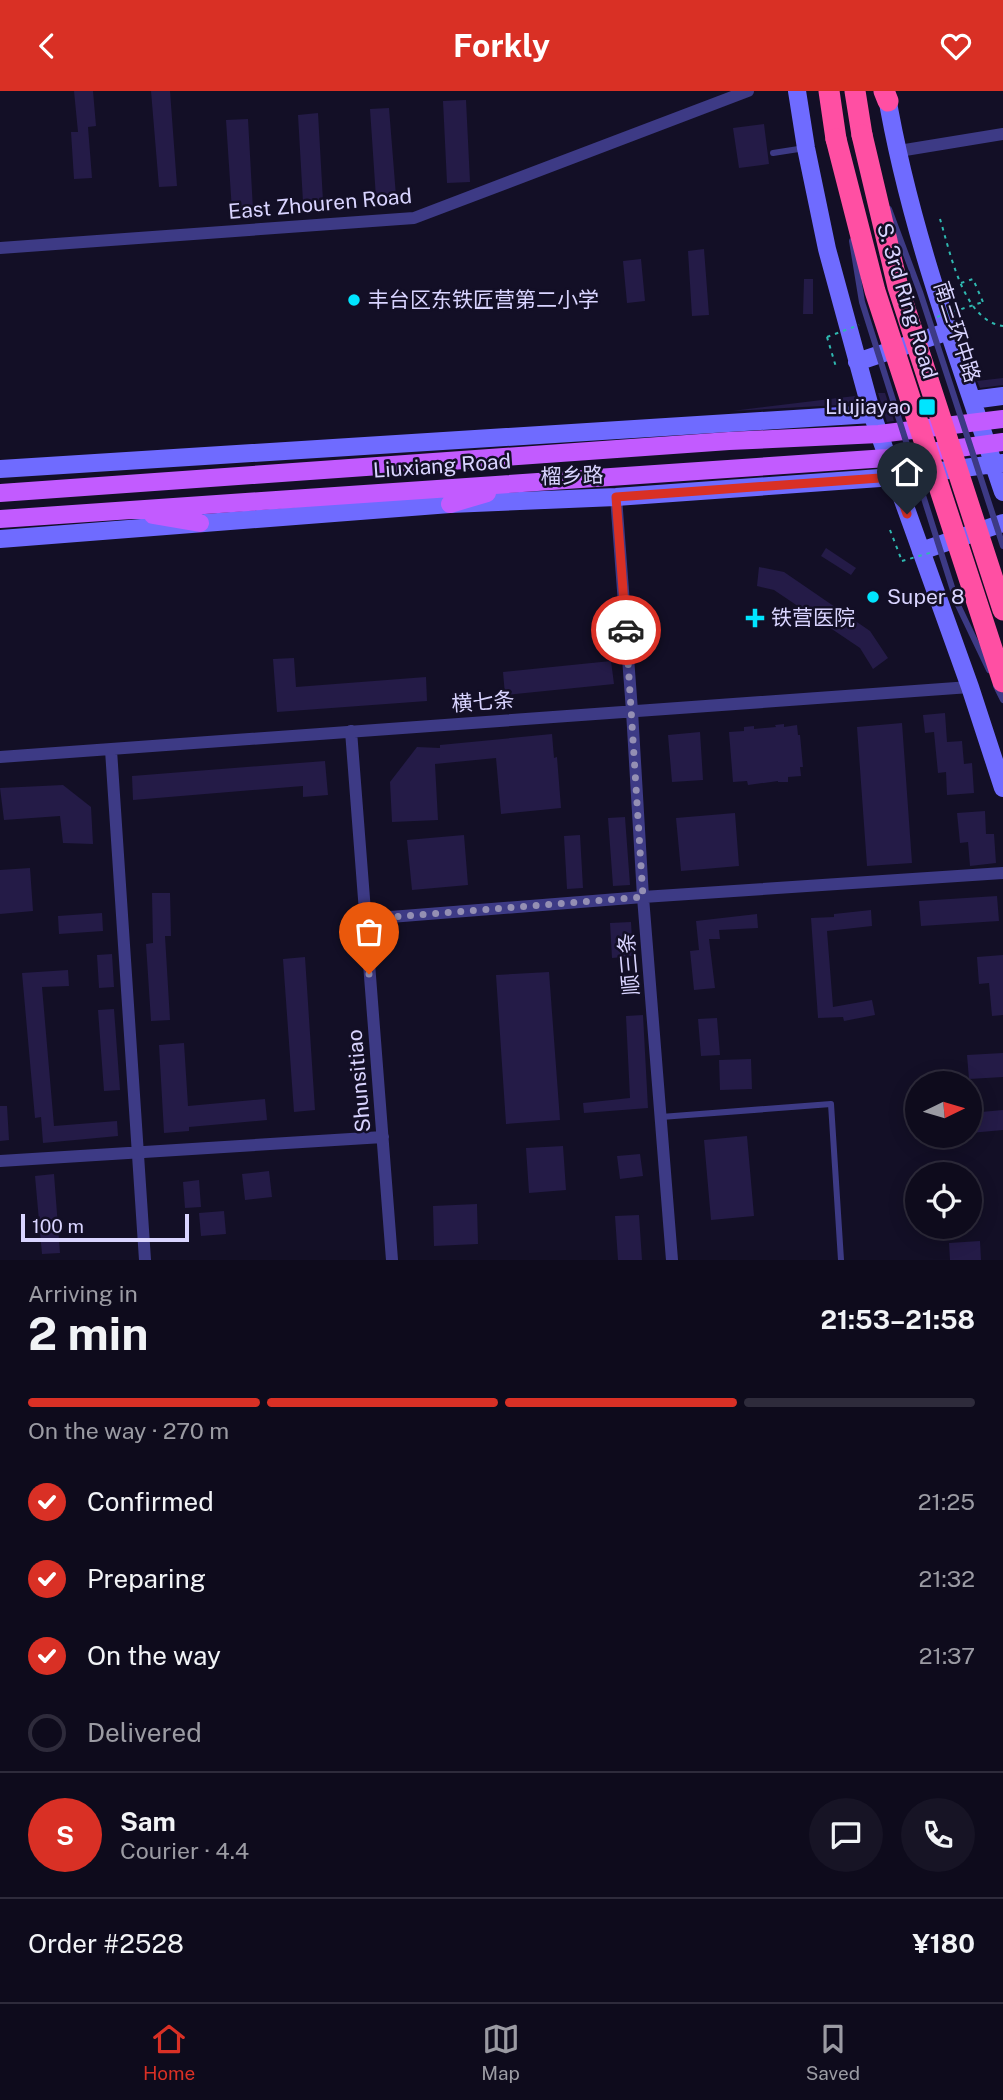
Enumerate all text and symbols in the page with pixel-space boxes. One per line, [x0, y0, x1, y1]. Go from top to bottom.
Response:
icon: back [28, 27, 66, 65]
text: Forkly [453, 27, 550, 64]
icon: heart [937, 27, 975, 65]
street label: East Zhouren Road [227, 183, 413, 224]
street label: S. 3rd Ring Road [872, 220, 943, 382]
street label: 南三环中路 [929, 278, 986, 386]
place label: 丰台区东铁匠营第二小学 [368, 287, 599, 312]
marker: 丰台区东铁匠营第二小学 [346, 292, 362, 308]
place label: Liujiayao [825, 394, 911, 419]
marker: Liujiayao [917, 397, 937, 417]
pin [877, 442, 937, 514]
street label: Liuxiang Road [372, 448, 512, 483]
icon: home [888, 453, 926, 491]
street label: 榴乡路 [540, 462, 604, 489]
place label: Super 8 [887, 584, 965, 609]
marker: Super 8 [865, 589, 881, 605]
courier [591, 595, 661, 665]
place label: 铁营医院 [771, 605, 855, 630]
marker: 铁营医院 [745, 608, 765, 628]
icon: car [607, 611, 645, 649]
street label: 横七条 [451, 687, 515, 716]
pin [339, 902, 399, 974]
icon: bag [350, 913, 388, 951]
street label: 顺三条 [613, 932, 644, 997]
street label: Shunsitiao [342, 1029, 375, 1134]
north arrow [905, 1071, 982, 1148]
map controls [905, 1071, 982, 1239]
button: locate [905, 1162, 982, 1239]
scale bar [21, 1211, 189, 1243]
text: 100 m [32, 1215, 84, 1237]
text: Arriving in [28, 1280, 138, 1307]
text: 21:53–21:58 [820, 1304, 975, 1335]
text: 2 min [28, 1306, 148, 1360]
text: On the way · 270 m [28, 1417, 229, 1444]
icon: check [28, 1483, 66, 1521]
text: Confirmed [87, 1486, 214, 1517]
text: 21:25 [918, 1488, 975, 1515]
icon: check [28, 1560, 66, 1598]
text: Preparing [87, 1563, 206, 1594]
text: 21:32 [919, 1565, 975, 1592]
icon: check [28, 1637, 66, 1675]
text: On the way [87, 1640, 221, 1671]
text: 21:37 [919, 1642, 975, 1669]
text: Delivered [87, 1717, 202, 1748]
button: chat [809, 1798, 883, 1872]
button: phone [901, 1798, 975, 1872]
text: Sam [120, 1806, 176, 1837]
text: S [56, 1820, 74, 1851]
text: Courier · 4.4 [120, 1837, 249, 1864]
text: Order #2528 [28, 1928, 184, 1959]
text: ¥180 [913, 1928, 975, 1959]
tab: Home [143, 2020, 195, 2084]
tab: Map [481, 2020, 520, 2084]
tab: Saved [806, 2020, 860, 2084]

